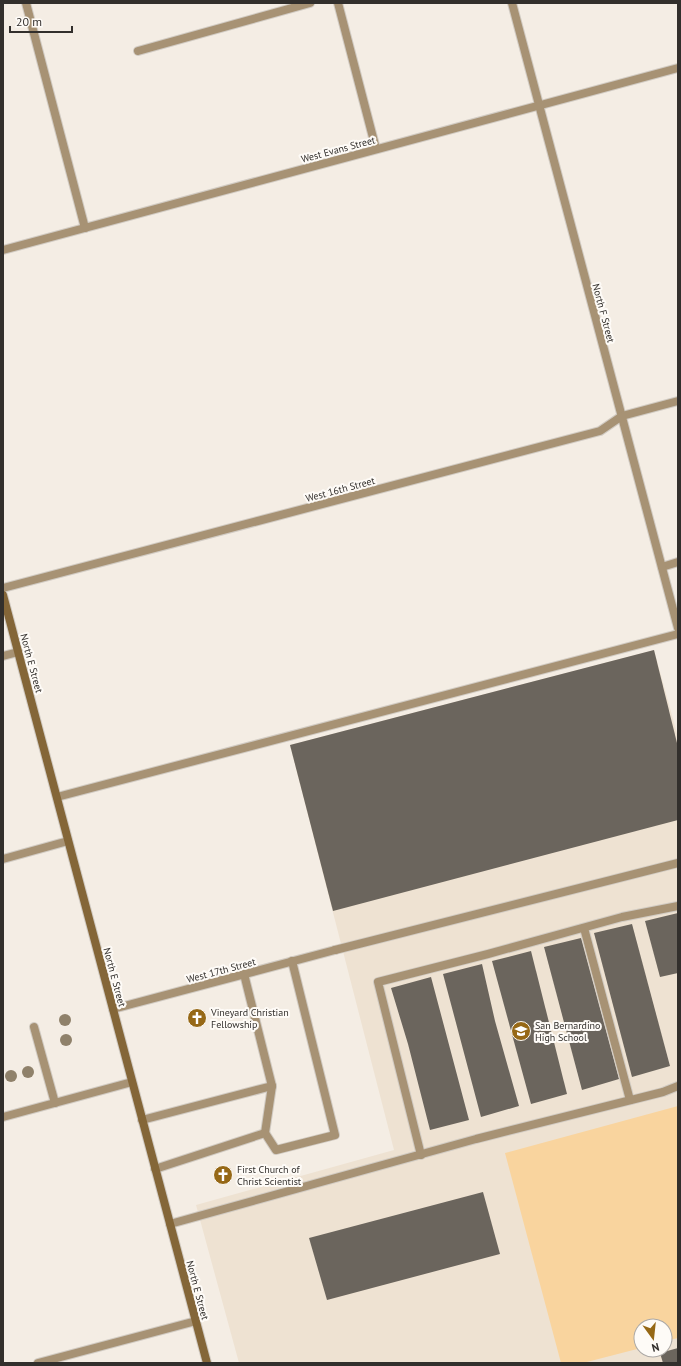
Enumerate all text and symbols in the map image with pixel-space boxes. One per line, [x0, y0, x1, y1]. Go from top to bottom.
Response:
scale bar [10, 8, 72, 34]
text: 20 m [16, 14, 42, 29]
street label: West Evans Street [300, 133, 377, 166]
street label: North F Street [589, 282, 618, 345]
street label: West 16th Street [304, 474, 377, 505]
street label: North E Street [17, 632, 46, 695]
street label: North E Street [100, 946, 129, 1009]
street label: West 17th Street [185, 955, 258, 986]
place label: Vineyard Christian Fellowship [210, 1006, 289, 1031]
church icon: Vineyard Christian Fellowship [186, 1007, 208, 1029]
place label: San Bernardino High School [535, 1019, 600, 1044]
school or university icon: San Bernardino High School [510, 1020, 532, 1042]
place label: First Church of Christ Scientist [237, 1163, 302, 1188]
church icon: First Church of Christ Scientist [212, 1164, 234, 1186]
street label: North E Street [183, 1259, 212, 1322]
north arrow [633, 1318, 673, 1358]
text: N [650, 1340, 661, 1355]

